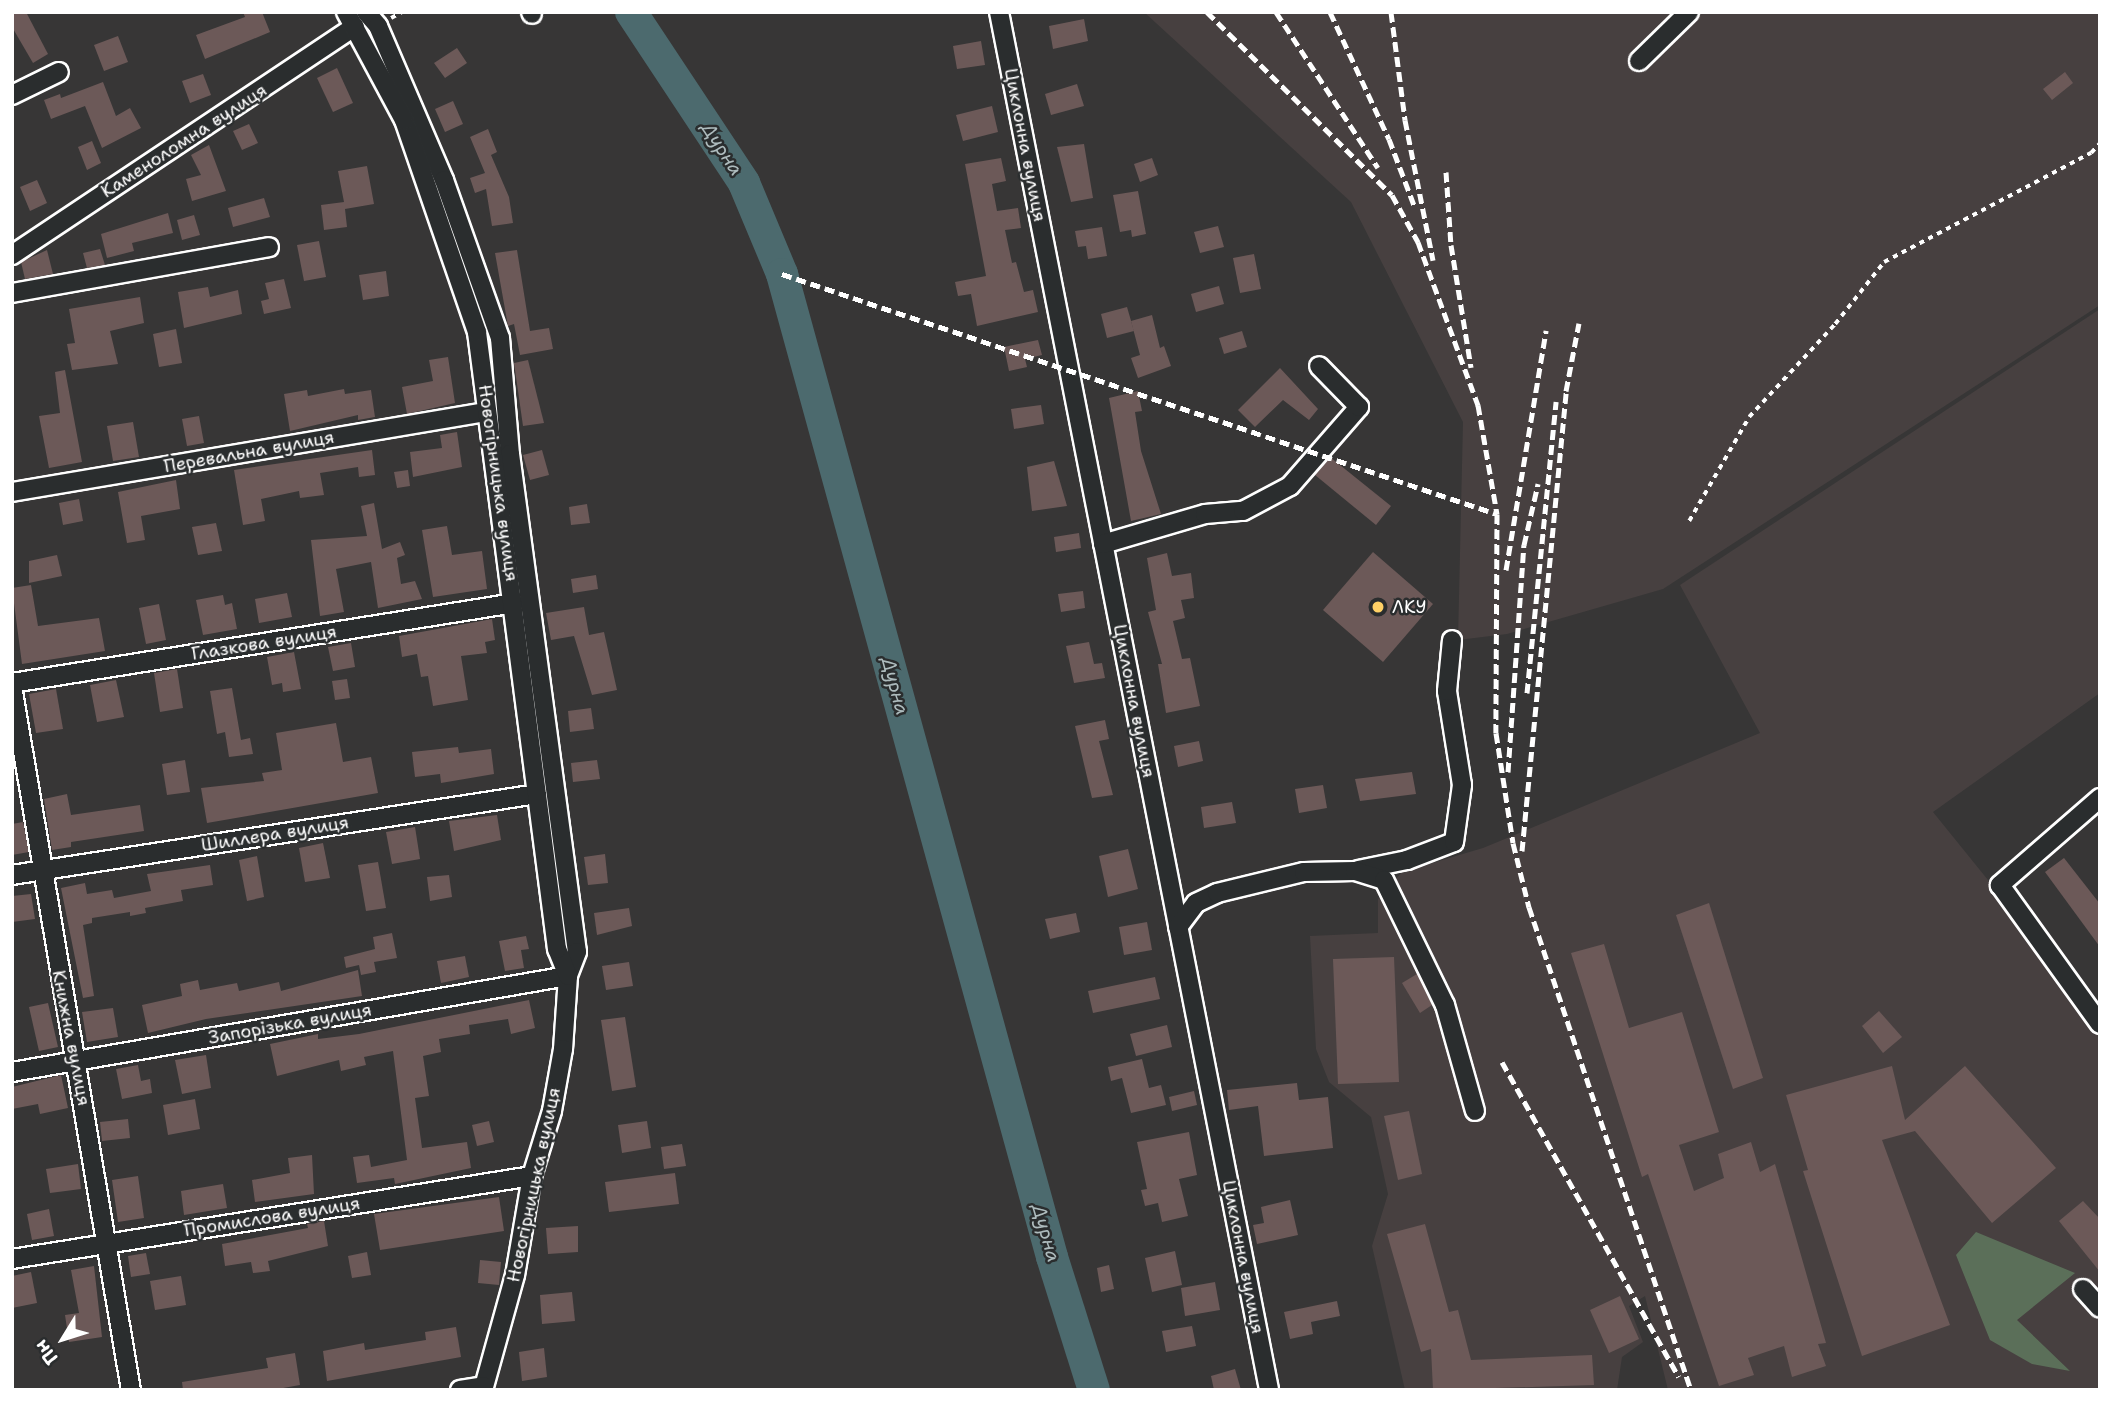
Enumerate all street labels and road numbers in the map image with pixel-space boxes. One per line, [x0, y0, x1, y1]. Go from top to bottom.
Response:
street label: Циклонна вулиця [1000, 66, 1050, 224]
street label: Каменоломна вулиця [97, 79, 271, 203]
street label: Новогірницька вулиця [473, 383, 523, 583]
street label: Перевальна вулиця [162, 426, 336, 478]
street label: Глазкова вулиця [190, 621, 338, 665]
street label: Циклонна вулиця [1109, 622, 1159, 780]
street label: Шиллера вулиця [200, 812, 350, 856]
street label: Книжна вулиця [47, 968, 95, 1108]
street label: Запорізька вулиця [207, 999, 373, 1049]
street label: Новогірницька вулиця [503, 1086, 565, 1284]
street label: Циклонна вулиця [1218, 1178, 1268, 1336]
street label: Промислова вулиця [183, 1192, 361, 1242]

